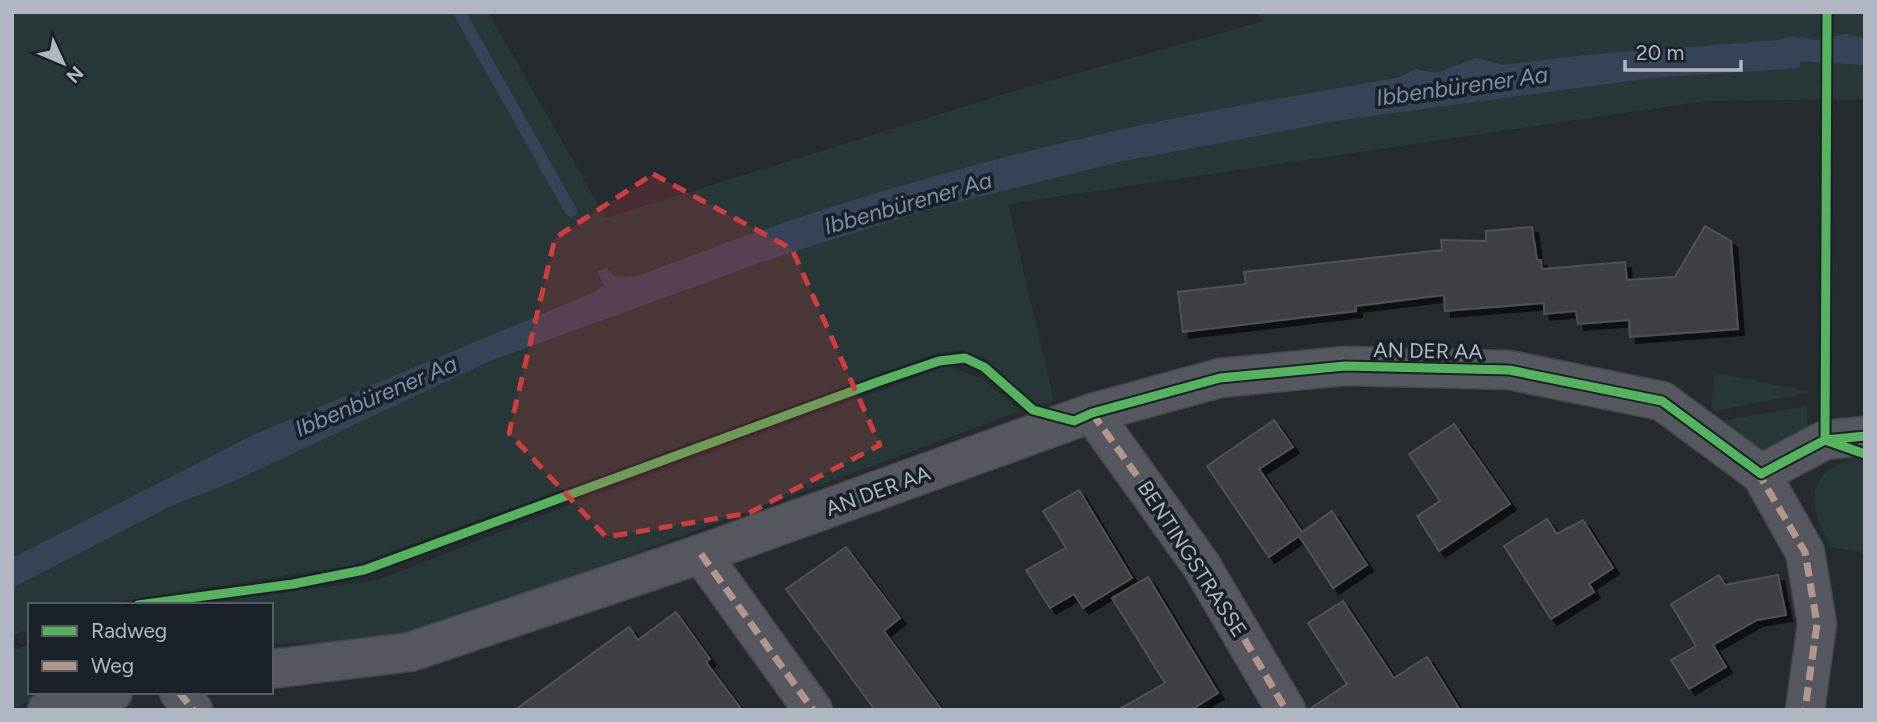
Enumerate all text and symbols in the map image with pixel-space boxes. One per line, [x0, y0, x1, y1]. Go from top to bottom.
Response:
north arrow [28, 28, 98, 98]
scale bar [1625, 28, 1741, 72]
text: 20 m [1636, 40, 1684, 65]
water label: Ibbenbürener Aa [1374, 60, 1550, 112]
text: N [61, 61, 88, 88]
water label: Ibbenbürener Aa [821, 166, 995, 240]
street label: AN DER AA [1373, 337, 1483, 364]
water label: Ibbenbürener Aa [291, 349, 461, 443]
street label: AN DER AA [822, 460, 933, 521]
street label: BENTINGSTRASSE [1133, 476, 1252, 641]
legend [28, 603, 273, 694]
text: Radweg [91, 618, 167, 643]
text: Weg [91, 653, 134, 678]

